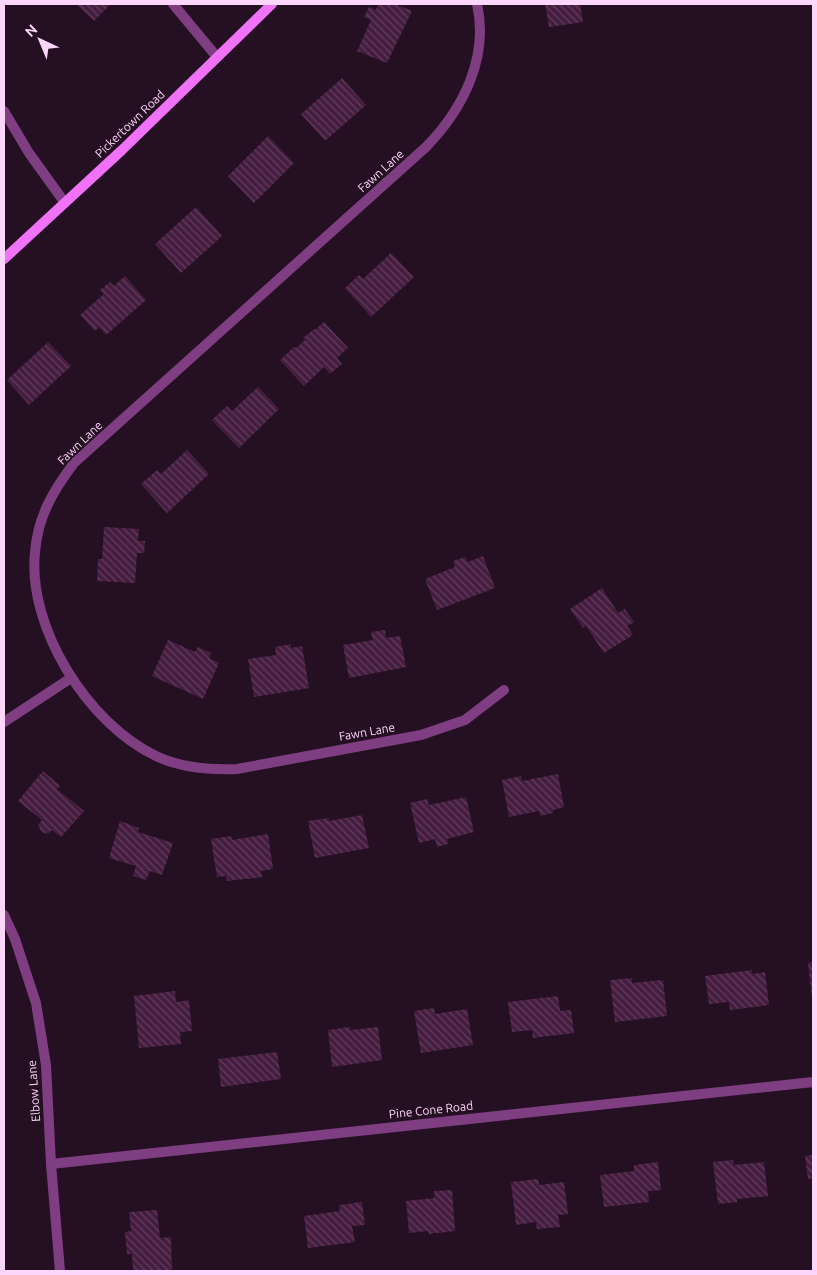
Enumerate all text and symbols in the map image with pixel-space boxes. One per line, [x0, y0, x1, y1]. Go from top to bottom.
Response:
north arrow [15, 15, 65, 65]
text: N [22, 21, 40, 40]
street label: Pickertown Road [92, 87, 167, 160]
street label: Fawn Lane [355, 147, 406, 194]
street label: Fawn Lane [55, 418, 105, 467]
street label: Fawn Lane [338, 720, 396, 743]
street label: Elbow Lane [25, 1060, 42, 1122]
street label: Pine Cone Road [388, 1099, 474, 1120]

